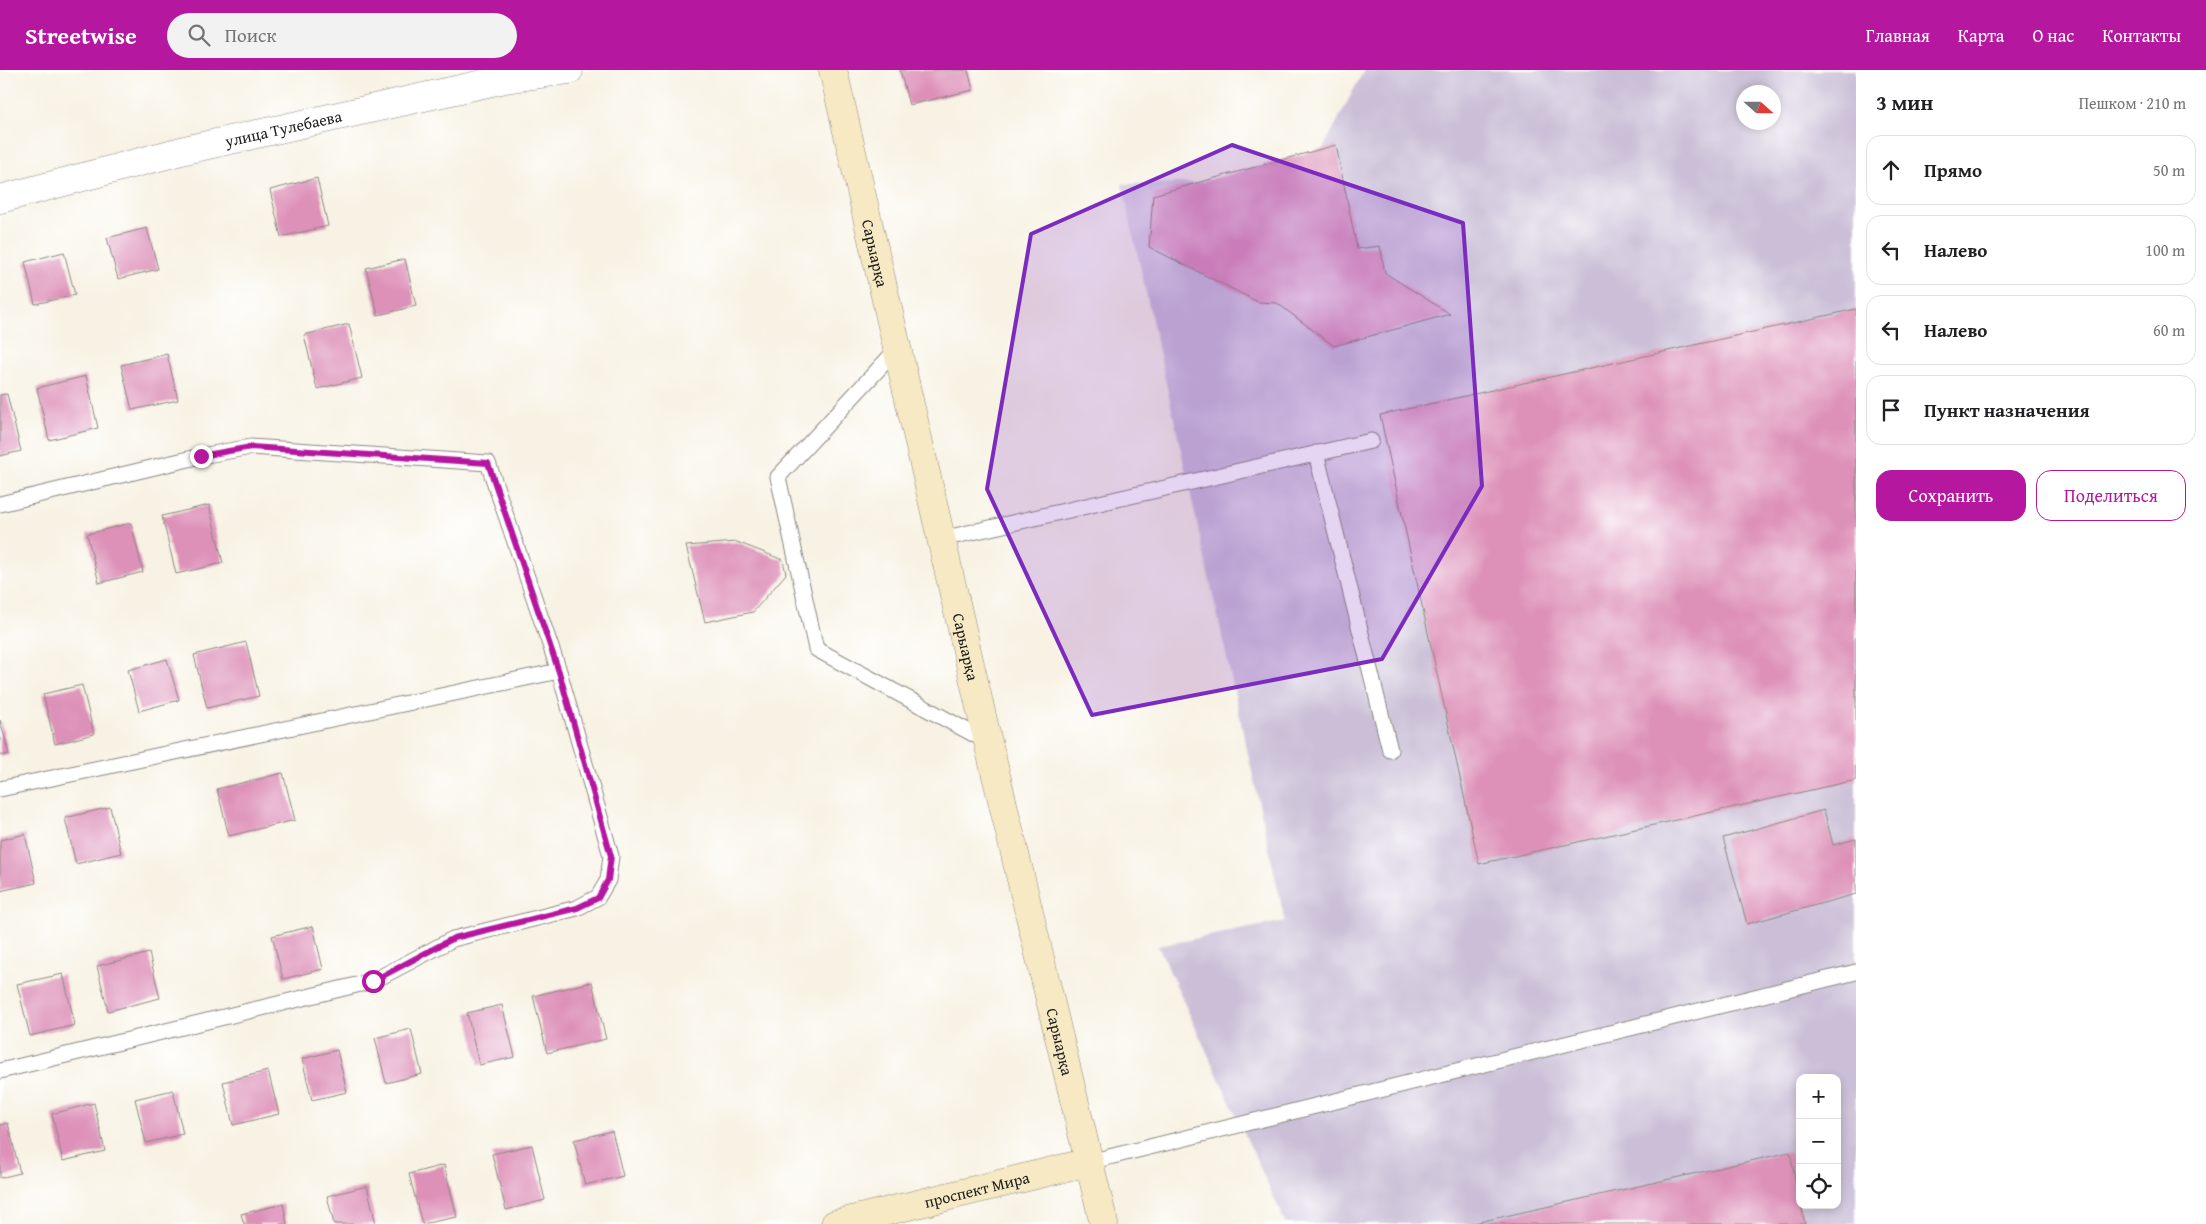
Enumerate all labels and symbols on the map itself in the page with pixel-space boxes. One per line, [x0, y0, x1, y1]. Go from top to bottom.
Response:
north arrow [1736, 85, 1781, 130]
street label: улица Тулебаева [222, 104, 344, 153]
street label: Сарыарқа [856, 217, 895, 290]
route end [190, 445, 213, 468]
street label: Сарыарқа [947, 611, 986, 683]
route start [362, 970, 385, 993]
street label: Сарыарқа [1040, 1006, 1080, 1078]
street label: проспект Мира [922, 1165, 1032, 1214]

